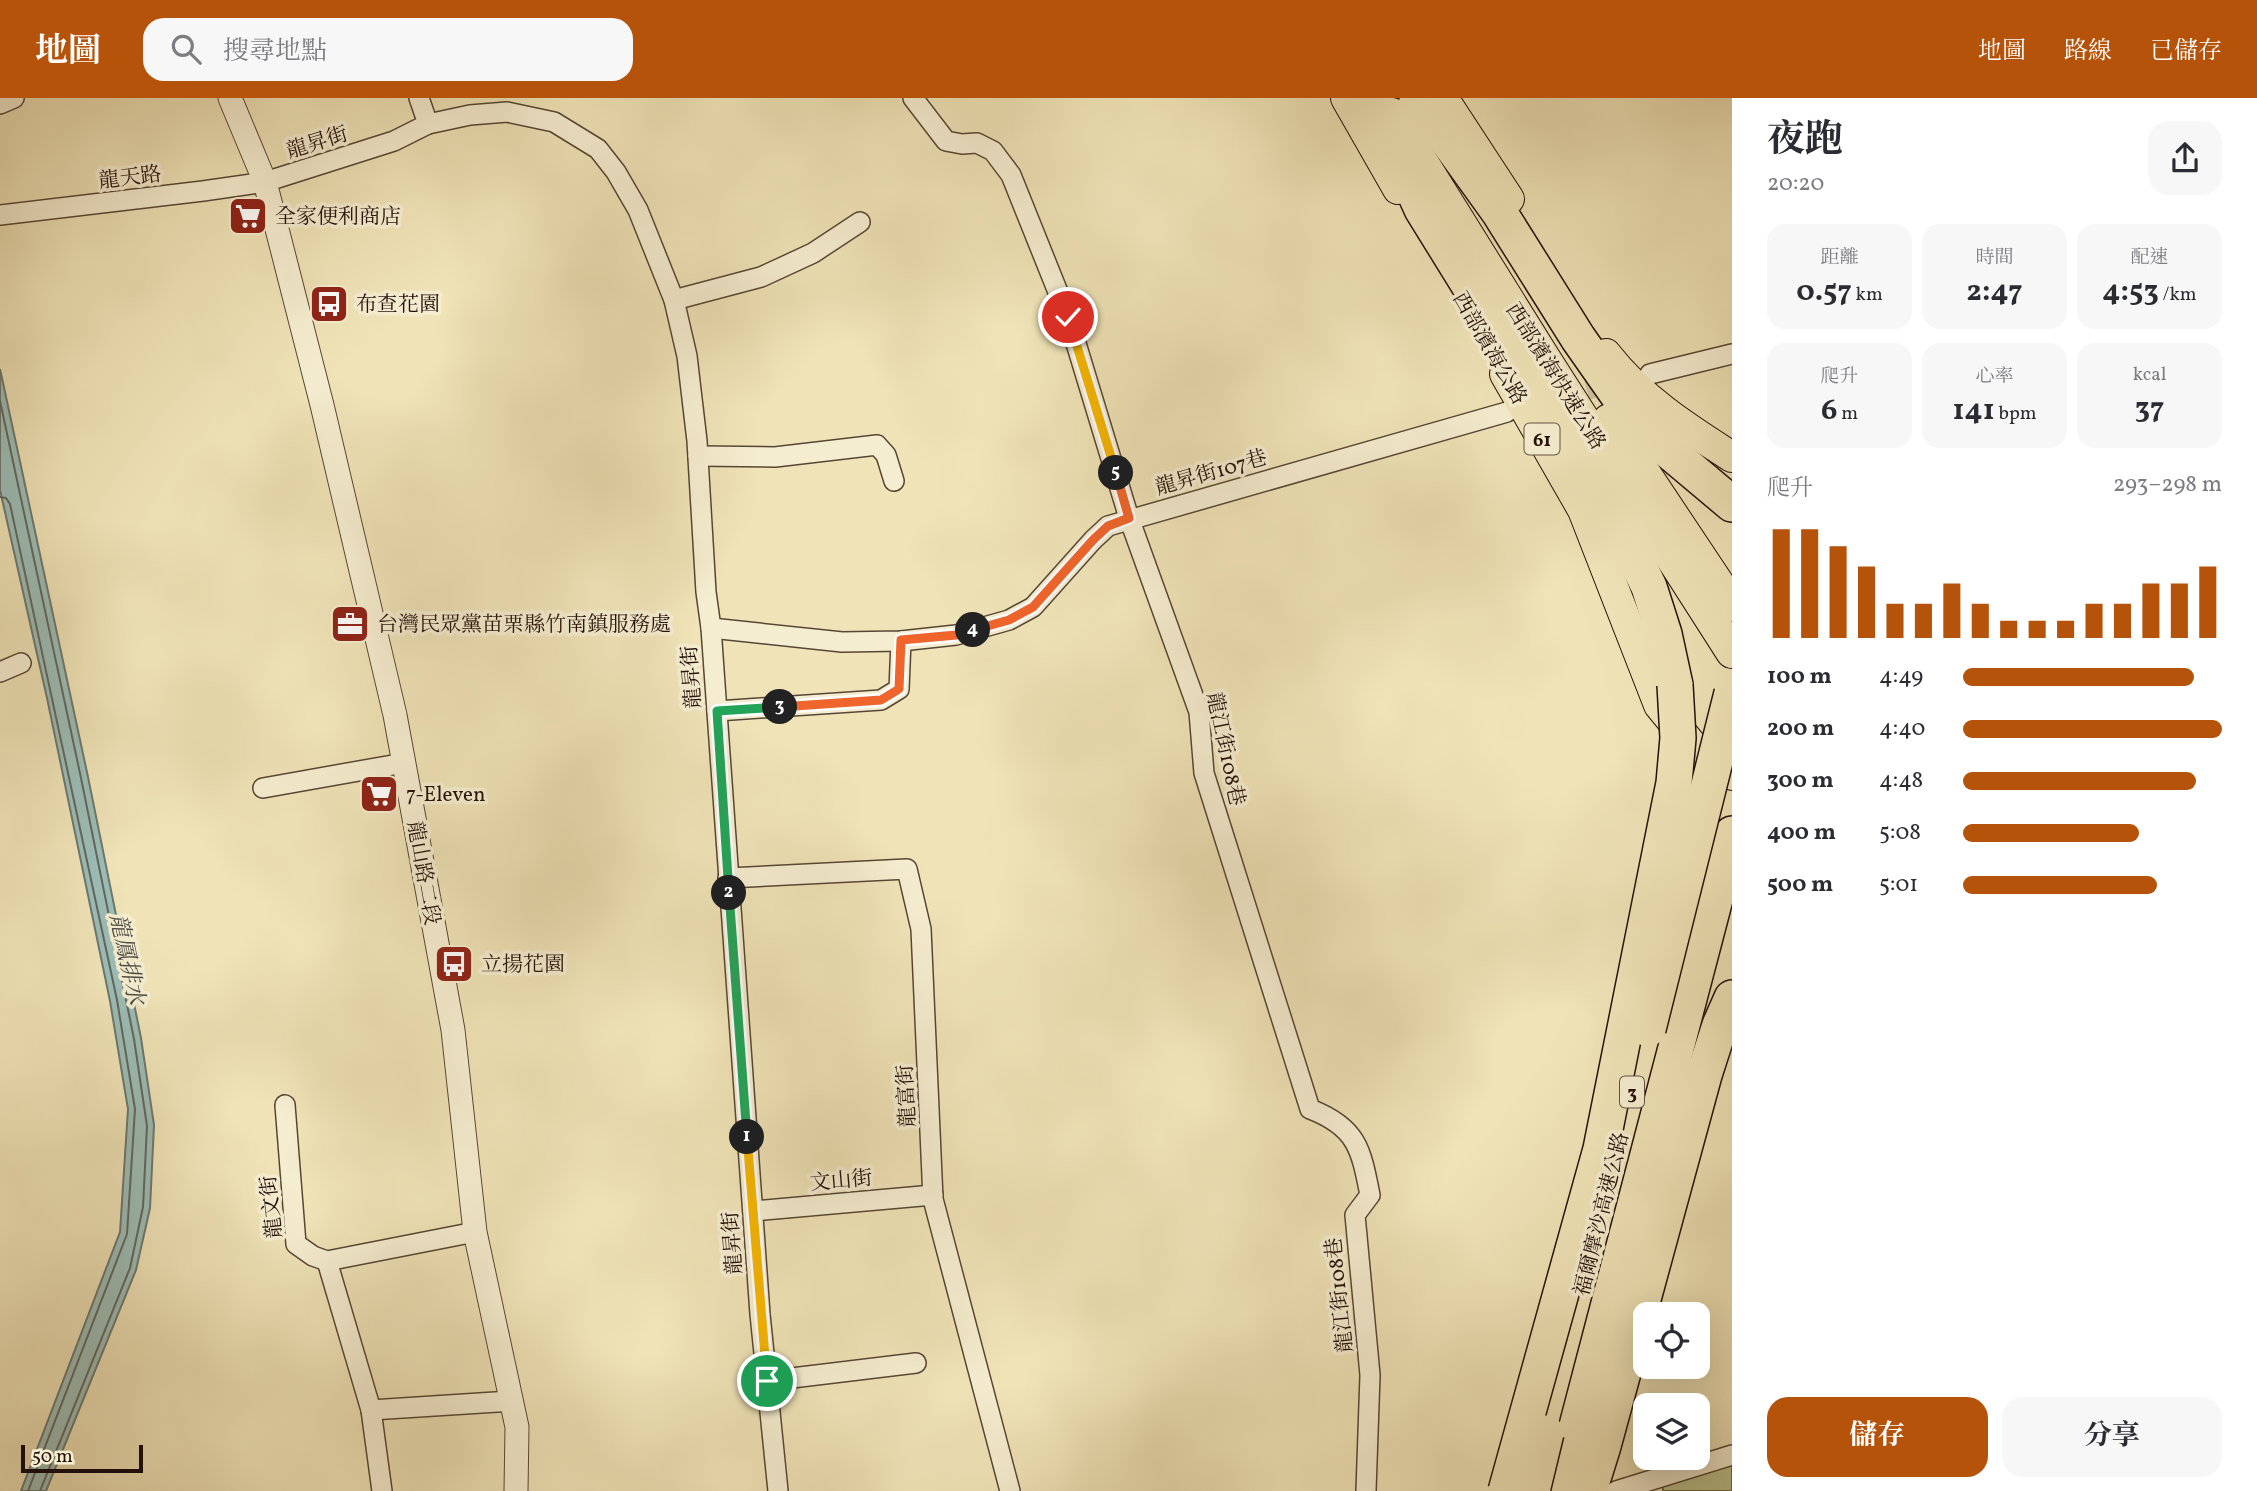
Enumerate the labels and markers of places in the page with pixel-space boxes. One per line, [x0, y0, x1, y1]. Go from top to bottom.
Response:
supermarket icon: 全家便利商店 [227, 195, 269, 237]
place label: 全家便利商店 [275, 203, 401, 232]
bus stop icon: 布查花園 [308, 283, 350, 325]
pin [1038, 287, 1098, 347]
place label: 布查花園 [356, 291, 440, 320]
pin: 5 [1098, 456, 1134, 490]
office icon: 台灣民眾黨苗栗縣竹南鎮服務處 [329, 603, 371, 645]
place label: 台灣民眾黨苗栗縣竹南鎮服務處 [377, 611, 671, 640]
pin: 4 [956, 612, 990, 648]
pin: 3 [762, 690, 798, 724]
supermarket icon: 7-Eleven [358, 773, 400, 815]
place label: 7-Eleven [406, 781, 486, 810]
pin: 2 [712, 876, 746, 910]
bus stop icon: 立揚花園 [433, 943, 475, 985]
place label: 立揚花園 [481, 951, 565, 980]
pin: 1 [730, 1119, 764, 1154]
pin [737, 1351, 797, 1411]

